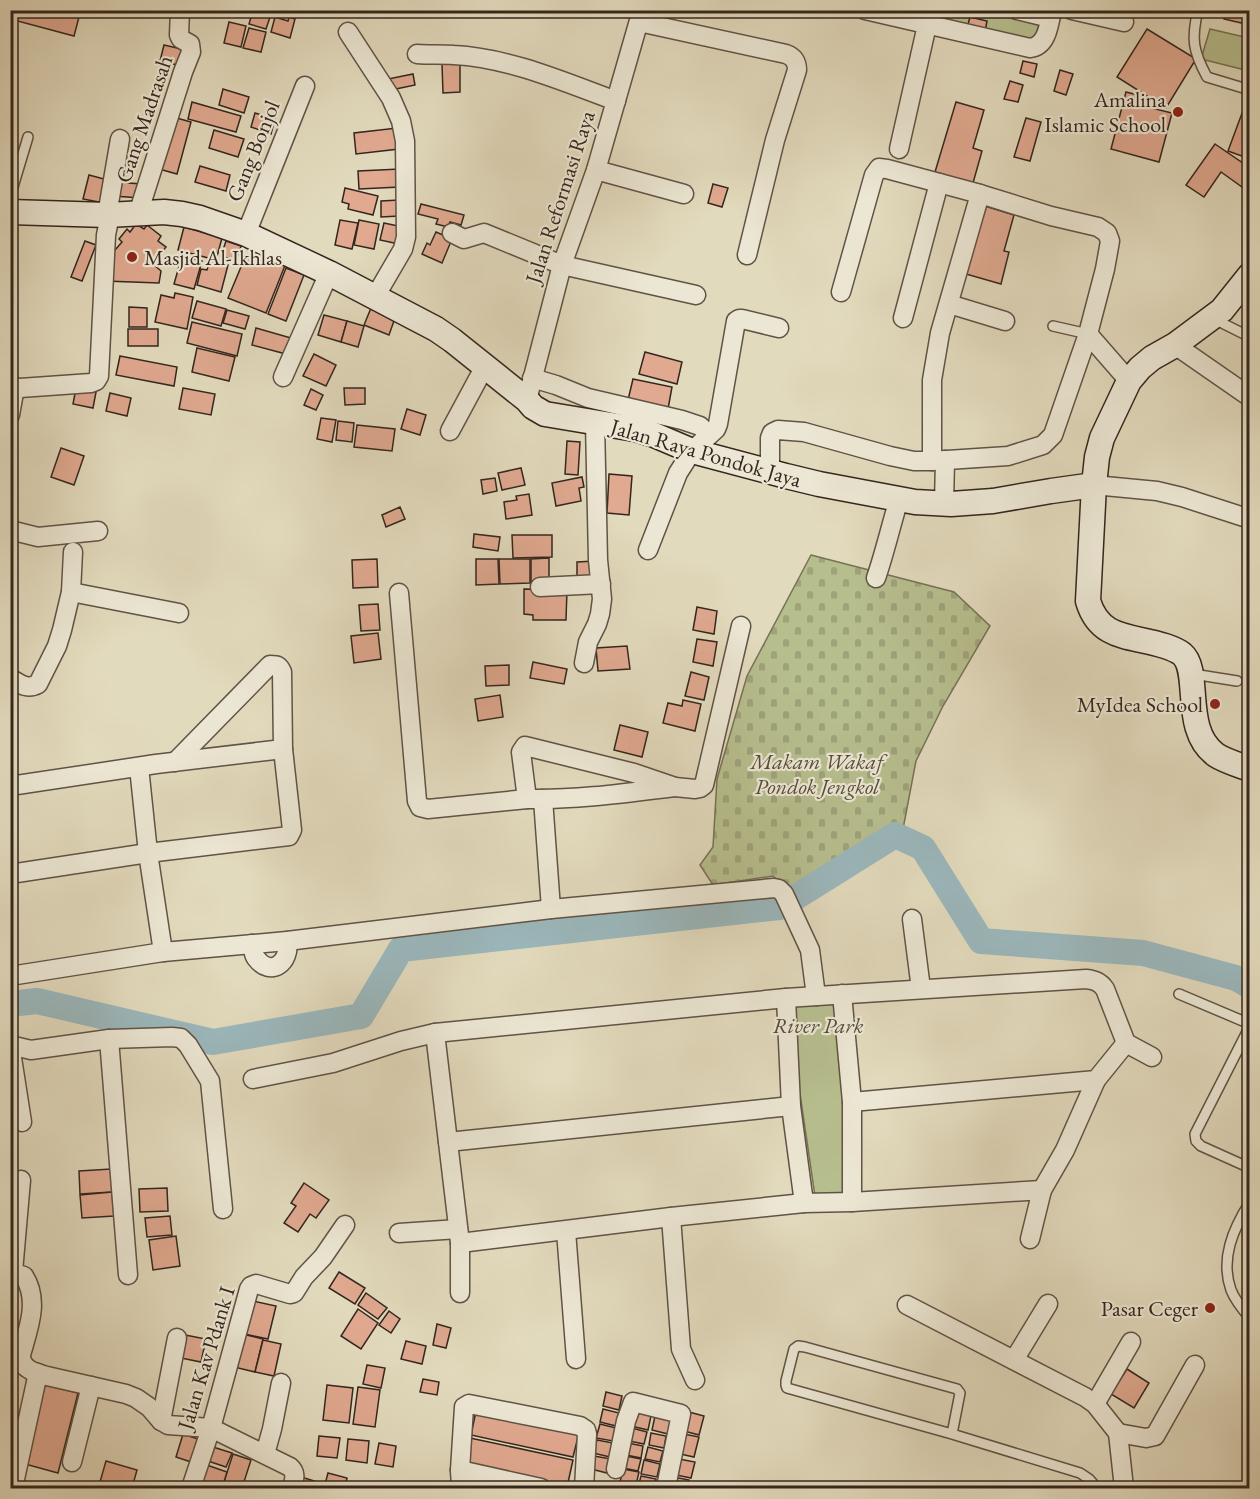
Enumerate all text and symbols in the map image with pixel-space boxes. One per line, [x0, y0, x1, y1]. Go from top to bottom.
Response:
street label: Gang Madrasah [109, 51, 179, 187]
place label: Amalina Islamic School [1044, 85, 1166, 139]
street label: Gang Bonjol [220, 96, 286, 206]
marker: Amalina Islamic School [1171, 105, 1185, 119]
street label: Jalan Reformasi Raya [518, 107, 602, 289]
place label: Masjid Al-Ikhlas [144, 243, 282, 272]
marker: Masjid Al-Ikhlas [125, 250, 139, 264]
street label: Jalan Raya Pondok Jaya [605, 411, 805, 494]
place label: MyIdea School [1077, 690, 1203, 719]
marker: MyIdea School [1208, 697, 1222, 711]
park label: Makam Wakaf Pondok Jengkol [749, 747, 888, 801]
park label: River Park [772, 1011, 864, 1040]
street label: Jalan Kav Pdank I [170, 1282, 242, 1435]
place label: Pasar Ceger [1101, 1294, 1199, 1323]
marker: Pasar Ceger [1203, 1301, 1217, 1315]

